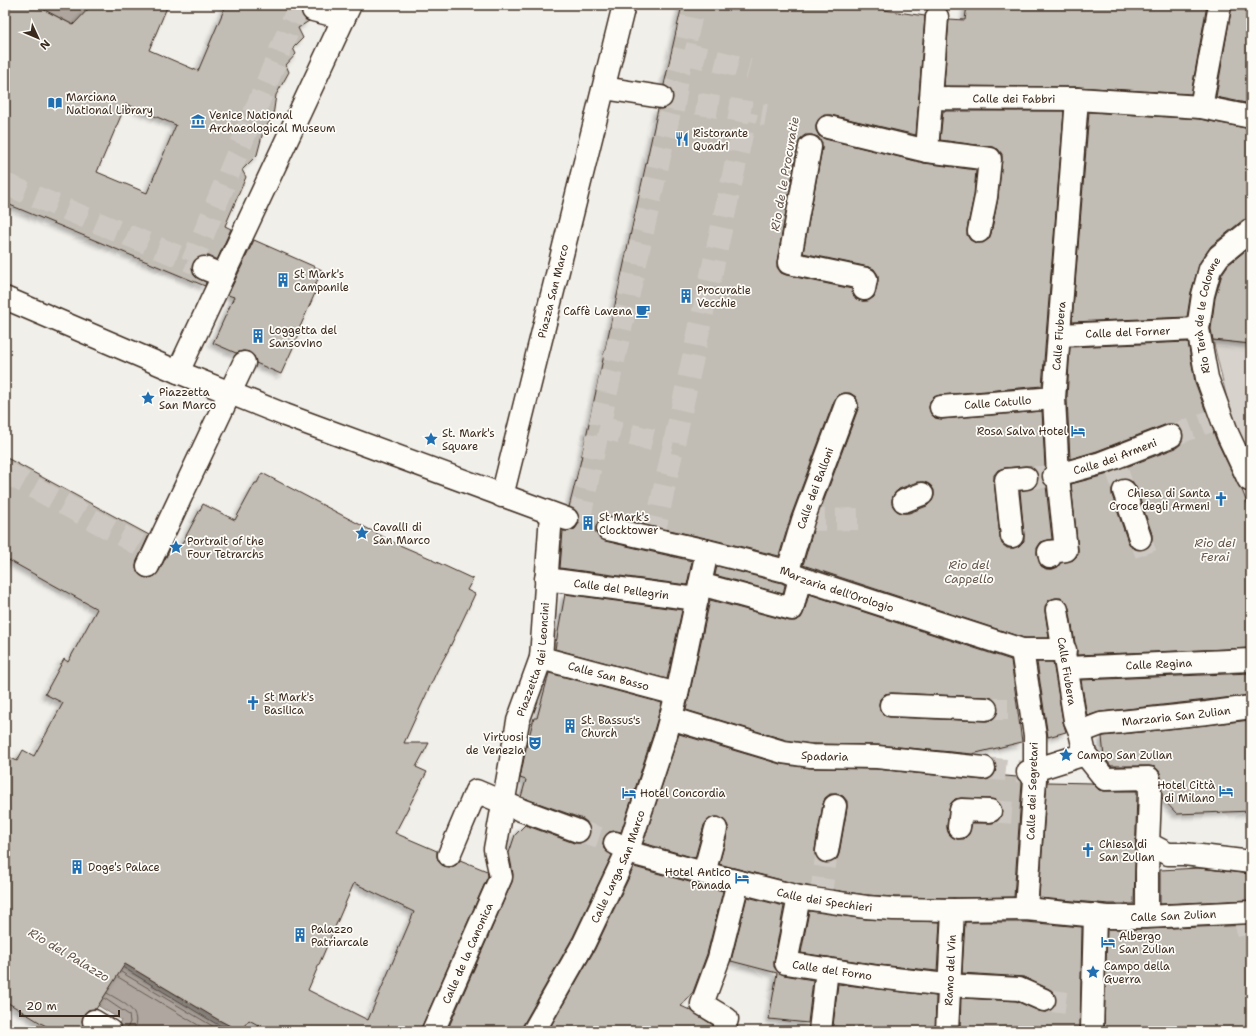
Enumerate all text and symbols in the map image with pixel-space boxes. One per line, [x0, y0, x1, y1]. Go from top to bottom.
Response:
north arrow [18, 18, 58, 58]
text: N [36, 36, 53, 53]
place label: Marciana National Library [66, 90, 153, 118]
street label: Calle dei Fabbri [972, 91, 1056, 107]
library icon: Marciana National Library [47, 95, 63, 111]
place label: Venice National Archaeological Museum [209, 108, 336, 136]
museum icon: Venice National Archaeological Museum [190, 113, 206, 129]
water label: Rio de le Procuratie [767, 115, 803, 233]
place label: Ristorante Quadri [693, 126, 748, 154]
restaurant icon: Ristorante Quadri [674, 131, 690, 147]
street label: Piazza San Marco [534, 242, 572, 340]
street label: Rio Terà de le Colonne [1191, 254, 1224, 375]
place label: St Mark's Campanile [294, 267, 349, 295]
building icon: St Mark's Campanile [275, 272, 291, 288]
place label: Procuratie Vecchie [697, 283, 751, 311]
building icon: Procuratie Vecchie [678, 288, 694, 304]
street label: Calle Fiubera [1049, 301, 1069, 371]
cafe icon: Caffè Lavena [635, 303, 651, 319]
place label: Caffè Lavena [563, 304, 632, 319]
place label: Loggetta del Sansovino [269, 323, 338, 351]
street label: Calle del Forner [1085, 323, 1171, 342]
building icon: Loggetta del Sansovino [250, 328, 266, 344]
place label: Piazzetta San Marco [159, 385, 216, 413]
place icon: Piazzetta San Marco [140, 390, 156, 406]
street label: Calle Catullo [964, 393, 1032, 413]
hotel icon: Rosa Salva Hotel [1070, 423, 1086, 439]
place label: Rosa Salva Hotel [977, 424, 1068, 439]
place label: St. Mark's Square [442, 426, 495, 454]
place icon: St. Mark's Square [423, 431, 439, 447]
street label: Calle dei Armeni [1072, 435, 1159, 478]
street label: Calle dei Balloni [794, 446, 837, 531]
place label: Chiesa di Santa Croce degli Armeni [1109, 486, 1210, 514]
church icon: Chiesa di Santa Croce degli Armeni [1213, 491, 1229, 507]
place label: St Mark's Clocktower [599, 510, 659, 538]
building icon: St Mark's Clocktower [580, 515, 596, 531]
place label: Cavalli di San Marco [373, 520, 430, 548]
place icon: Cavalli di San Marco [354, 525, 370, 541]
place label: Portrait of the Four Tetrarchs [187, 534, 264, 562]
water label: Rio dei Ferai [1195, 535, 1236, 565]
place icon: Portrait of the Four Tetrarchs [168, 539, 184, 555]
water label: Rio del Cappello [944, 557, 994, 587]
street label: Marzaria dell'Orologio [778, 563, 896, 616]
street label: Calle del Pellegrin [573, 576, 670, 603]
street label: Piazzetta dei Leoncini [513, 602, 553, 719]
street label: Calle Fiubera [1054, 636, 1080, 707]
street label: Calle Regina [1125, 656, 1193, 673]
street label: Calle San Basso [566, 658, 651, 694]
place label: St Mark's Basilica [264, 690, 314, 718]
church icon: St Mark's Basilica [245, 695, 261, 711]
street label: Marzaria San Zulian [1121, 703, 1232, 730]
place label: St. Bassus's Church [581, 713, 640, 741]
building icon: St. Bassus's Church [562, 718, 578, 734]
place label: Virtuosi de Venezia [466, 730, 524, 758]
theatre icon: Virtuosi de Venezia [527, 735, 543, 751]
street label: Calle dei Segretari [1023, 742, 1042, 840]
place icon: Campo San Zulian [1058, 747, 1074, 763]
street label: Spadaria [800, 748, 849, 765]
place label: Campo San Zulian [1077, 748, 1172, 763]
place label: Hotel Città di Milano [1157, 778, 1215, 806]
hotel icon: Hotel Città di Milano [1218, 783, 1234, 799]
hotel icon: Hotel Concordia [621, 785, 637, 801]
place label: Hotel Concordia [640, 786, 726, 801]
street label: Calle Larga San Marco [587, 808, 649, 926]
place label: Chiesa di San Zulian [1099, 837, 1155, 865]
church icon: Chiesa di San Zulian [1080, 842, 1096, 858]
building icon: Doge's Palace [69, 859, 85, 875]
place label: Doge's Palace [88, 860, 160, 875]
place label: Hotel Antico Panada [665, 865, 731, 893]
hotel icon: Hotel Antico Panada [734, 870, 750, 886]
street label: Calle dei Spechieri [775, 885, 873, 915]
street label: Calle de la Canonica [439, 900, 497, 1006]
street label: Calle San Zulian [1131, 907, 1217, 925]
place label: Palazzo Patriarcale [311, 922, 369, 950]
water label: Rio del Palazzo [25, 924, 113, 986]
building icon: Palazzo Patriarcale [292, 927, 308, 943]
place label: Albergo San Zulian [1119, 929, 1175, 957]
street label: Ramo del Vin [941, 934, 960, 1006]
hotel icon: Albergo San Zulian [1100, 934, 1116, 950]
street label: Calle del Forno [791, 957, 873, 984]
place label: Campo della Guerra [1104, 959, 1170, 987]
place icon: Campo della Guerra [1085, 964, 1101, 980]
scale bar [20, 992, 119, 1018]
text: 20 m [26, 998, 57, 1014]

